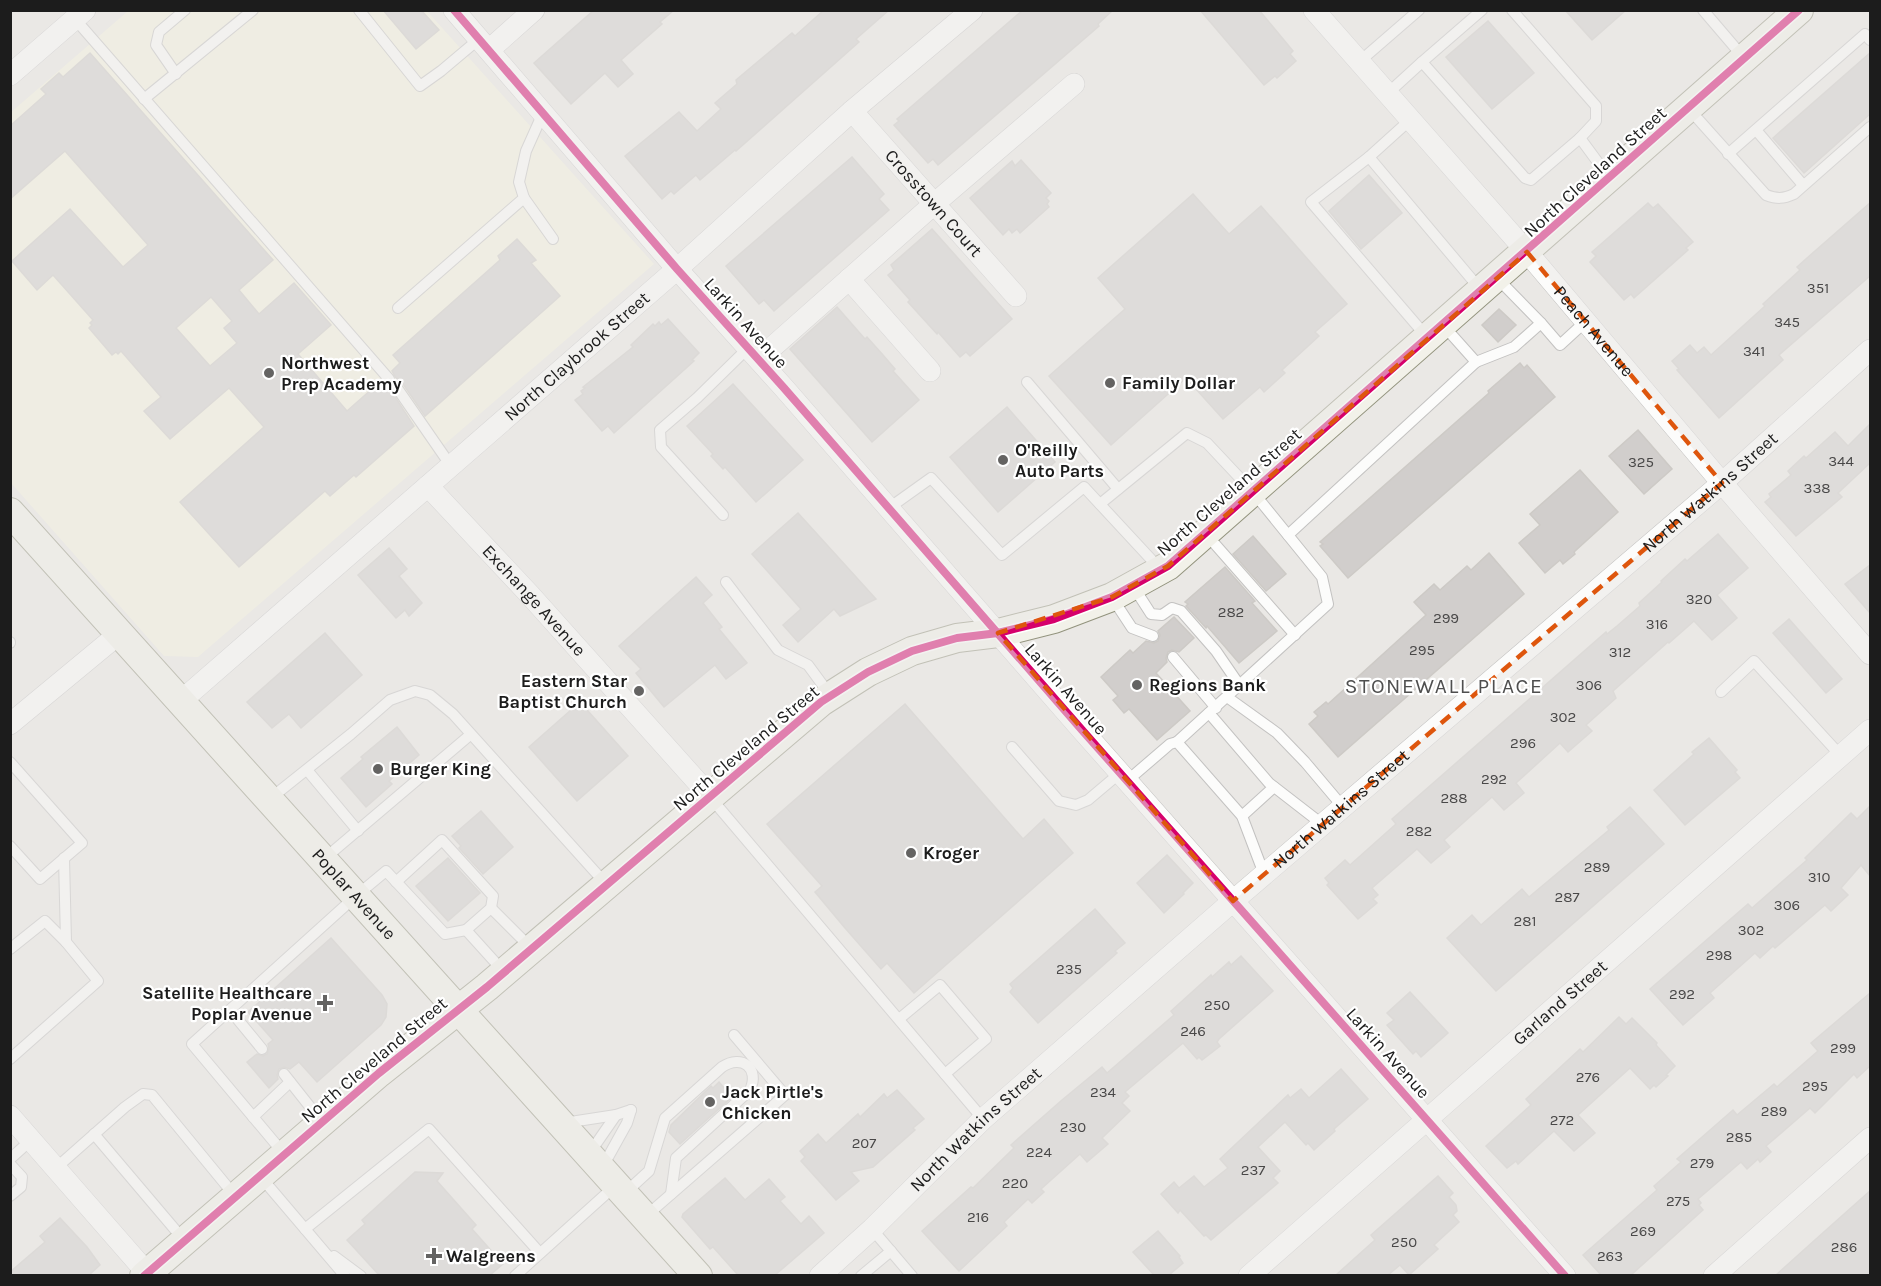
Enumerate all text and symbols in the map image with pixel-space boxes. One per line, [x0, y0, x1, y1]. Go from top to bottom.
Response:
street label: North Cleveland Street [1519, 102, 1671, 242]
street label: Crosstown Court [880, 145, 987, 261]
street label: Larkin Avenue [699, 273, 793, 373]
house number: 351 [1807, 279, 1829, 297]
street label: Peach Avenue [1549, 281, 1639, 381]
street label: North Claybrook Street [500, 287, 654, 425]
house number: 345 [1774, 313, 1800, 331]
house number: 341 [1743, 342, 1765, 360]
place label: Northwest Prep Academy [281, 352, 402, 395]
marker: Northwest Prep Academy [262, 366, 276, 380]
place label: Family Dollar [1122, 372, 1235, 394]
marker: Family Dollar [1103, 376, 1117, 390]
street label: North Cleveland Street [1152, 423, 1306, 561]
street label: North Watkins Street [1638, 427, 1782, 557]
place label: O'Reilly Auto Parts [1015, 439, 1104, 482]
house number: 344 [1828, 452, 1854, 470]
marker: O'Reilly Auto Parts [996, 453, 1010, 467]
house number: 325 [1628, 453, 1654, 471]
house number: 338 [1804, 479, 1830, 497]
street label: Exchange Avenue [478, 540, 590, 661]
house number: 320 [1686, 590, 1712, 608]
house number: 282 [1218, 603, 1244, 621]
house number: 299 [1433, 609, 1459, 627]
house number: 316 [1646, 615, 1668, 633]
street label: Larkin Avenue [1020, 638, 1112, 740]
house number: 295 [1409, 641, 1435, 659]
house number: 312 [1609, 643, 1631, 661]
place label: Eastern Star Baptist Church [498, 670, 627, 713]
place label: Regions Bank [1149, 674, 1266, 696]
district label: STONEWALL PLACE [1345, 674, 1543, 698]
house number: 306 [1576, 676, 1602, 694]
marker: Regions Bank [1130, 678, 1144, 692]
street label: North Cleveland Street [668, 680, 824, 816]
marker: Eastern Star Baptist Church [632, 684, 646, 698]
house number: 302 [1550, 708, 1576, 726]
house number: 296 [1510, 734, 1536, 752]
street label: North Watkins Street [1268, 744, 1414, 873]
place label: Burger King [390, 758, 491, 780]
marker: Burger King [371, 762, 385, 776]
house number: 292 [1481, 770, 1507, 788]
house number: 288 [1440, 789, 1468, 807]
house number: 282 [1406, 822, 1432, 840]
place label: Kroger [923, 842, 979, 864]
street label: Poplar Avenue [307, 844, 401, 944]
marker: Kroger [904, 846, 918, 860]
house number: 289 [1584, 858, 1610, 876]
house number: 310 [1808, 868, 1830, 886]
house number: 287 [1555, 888, 1579, 906]
house number: 306 [1774, 896, 1800, 914]
house number: 281 [1514, 912, 1536, 930]
house number: 302 [1738, 921, 1764, 939]
house number: 298 [1706, 946, 1732, 964]
street label: Garland Street [1508, 955, 1612, 1050]
house number: 235 [1056, 960, 1082, 978]
place label: Satellite Healthcare Poplar Avenue [142, 982, 312, 1025]
house number: 292 [1669, 985, 1695, 1003]
street label: North Cleveland Street [296, 992, 452, 1128]
marker: Satellite Healthcare Poplar Avenue [316, 994, 334, 1012]
house number: 250 [1204, 996, 1230, 1014]
street label: Larkin Avenue [1341, 1003, 1435, 1103]
house number: 246 [1180, 1022, 1206, 1040]
house number: 299 [1830, 1039, 1856, 1057]
street label: North Watkins Street [905, 1062, 1046, 1196]
house number: 276 [1576, 1068, 1600, 1086]
house number: 295 [1802, 1077, 1828, 1095]
place label: Jack Pirtle's Chicken [722, 1081, 824, 1124]
house number: 234 [1090, 1083, 1117, 1101]
marker: Jack Pirtle's Chicken [703, 1095, 717, 1109]
house number: 289 [1761, 1102, 1787, 1120]
house number: 272 [1550, 1111, 1574, 1129]
house number: 230 [1060, 1118, 1086, 1136]
house number: 285 [1726, 1128, 1752, 1146]
house number: 207 [852, 1134, 876, 1152]
house number: 224 [1026, 1143, 1053, 1161]
house number: 279 [1690, 1154, 1714, 1172]
house number: 237 [1241, 1161, 1265, 1179]
house number: 220 [1002, 1174, 1028, 1192]
house number: 275 [1666, 1192, 1690, 1210]
house number: 216 [967, 1208, 989, 1226]
house number: 269 [1630, 1222, 1656, 1240]
house number: 250 [1391, 1233, 1417, 1251]
house number: 286 [1831, 1238, 1857, 1256]
place label: Walgreens [446, 1245, 536, 1267]
house number: 263 [1597, 1247, 1623, 1265]
marker: Walgreens [427, 1249, 441, 1263]

